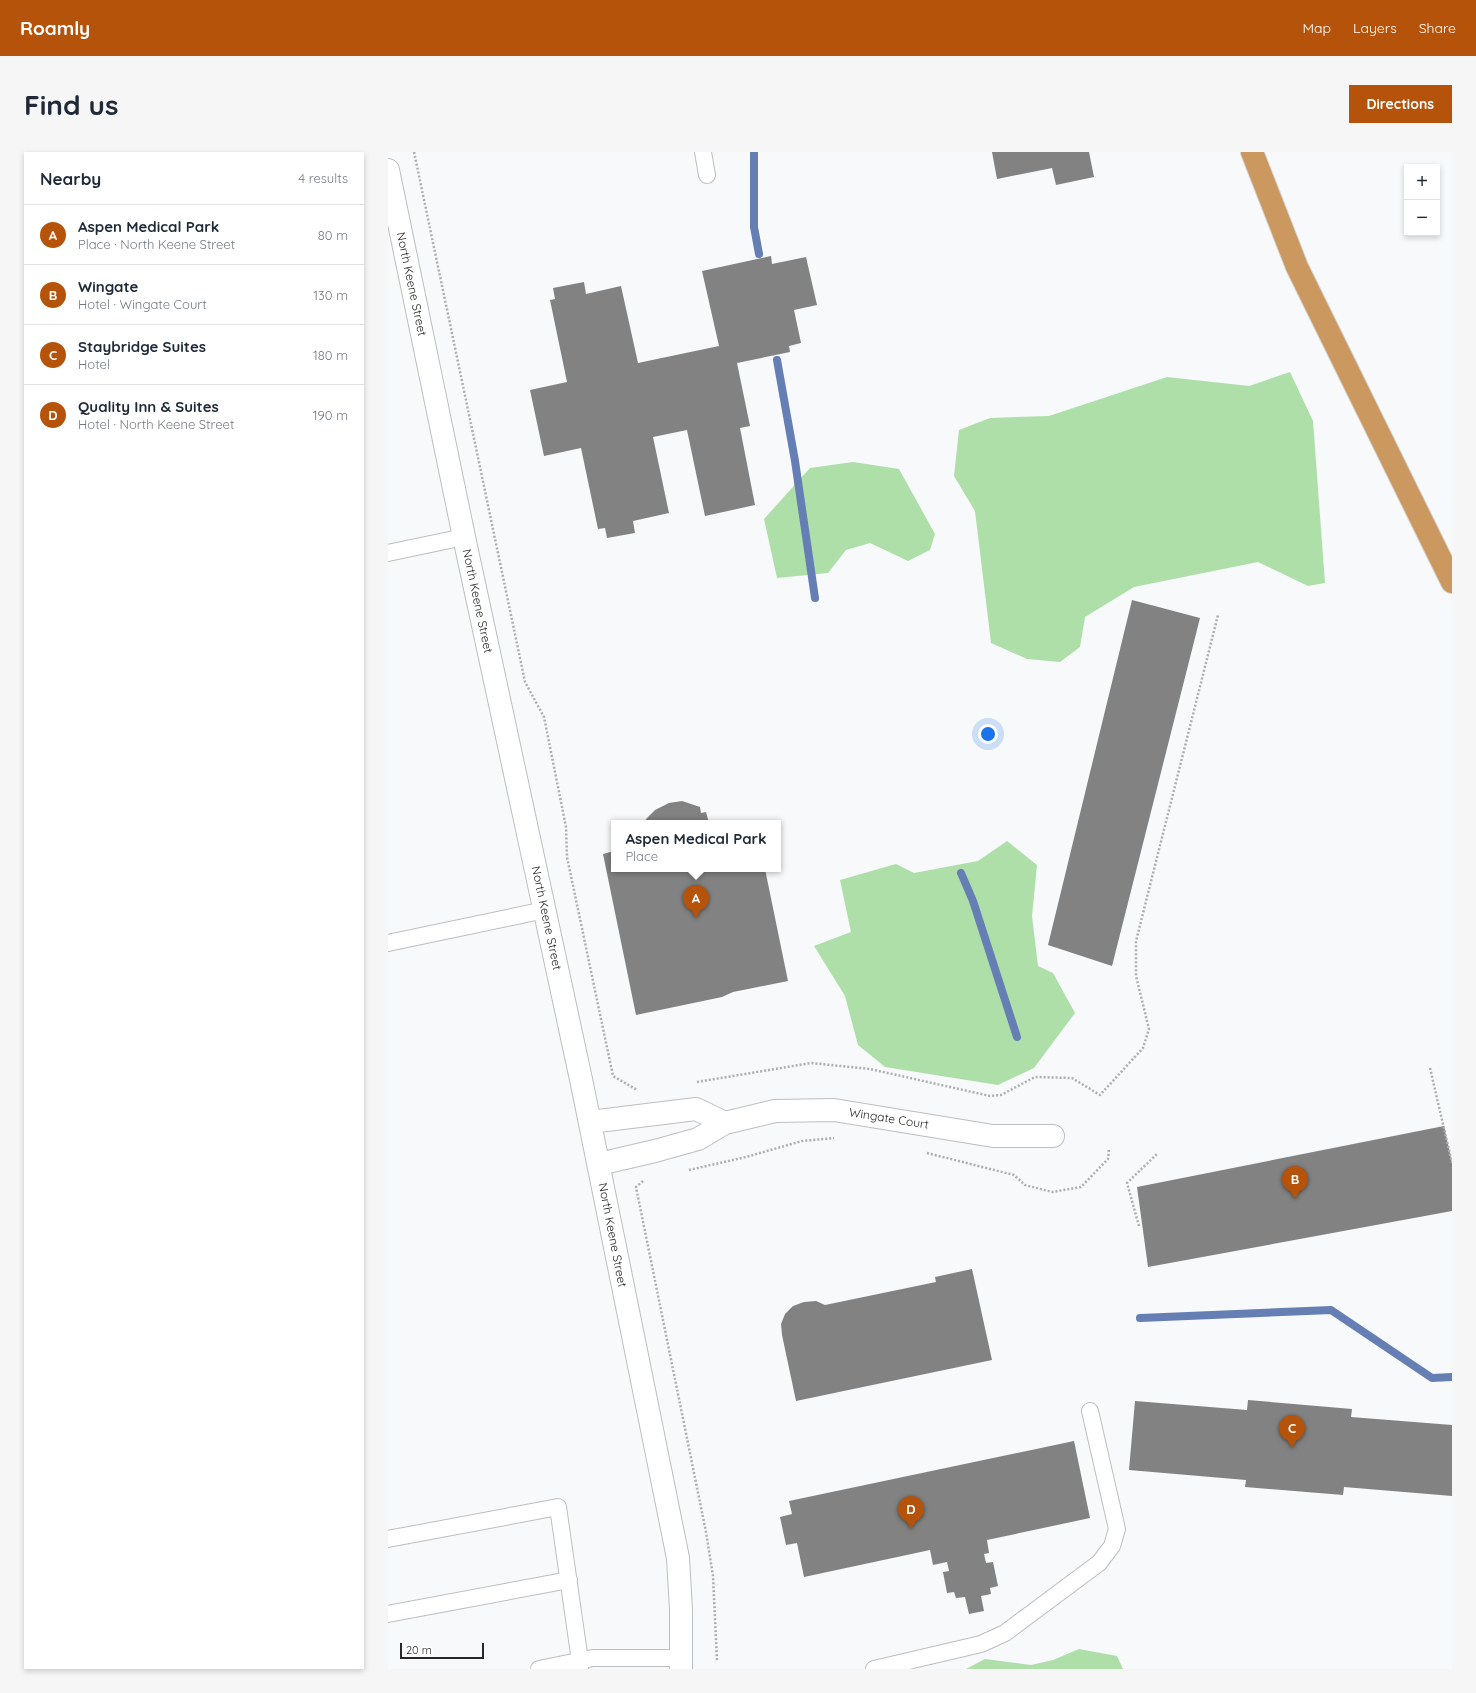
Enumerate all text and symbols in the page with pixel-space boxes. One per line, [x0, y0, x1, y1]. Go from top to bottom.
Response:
text: Roamly [20, 16, 90, 40]
text: Map [1302, 19, 1331, 37]
text: Layers [1353, 19, 1397, 37]
text: Share [1419, 19, 1456, 37]
button: Directions [1349, 85, 1452, 123]
text: Find us [24, 87, 118, 122]
map controls [1404, 164, 1440, 236]
button: + [1404, 164, 1440, 200]
text: Nearby [40, 168, 101, 189]
text: 4 results [298, 170, 348, 186]
button: − [1404, 200, 1440, 236]
text: Aspen Medical Park [78, 217, 219, 236]
text: A [49, 227, 57, 243]
text: 80 m [318, 227, 348, 243]
street label: North Keene Street [394, 231, 430, 337]
text: Place · North Keene Street [78, 236, 235, 252]
text: Wingate [78, 277, 138, 296]
text: B [49, 287, 57, 303]
text: 130 m [313, 287, 348, 303]
text: Hotel · Wingate Court [78, 296, 207, 312]
text: Staybridge Suites [78, 337, 206, 356]
text: C [49, 347, 57, 363]
text: 180 m [313, 347, 348, 363]
text: Hotel [78, 356, 110, 372]
text: Quality Inn & Suites [78, 397, 219, 416]
text: D [48, 407, 58, 423]
text: 190 m [313, 407, 348, 423]
text: Hotel · North Keene Street [78, 416, 234, 432]
street label: North Keene Street [460, 548, 496, 654]
your location [978, 724, 998, 744]
popup [611, 820, 781, 872]
text: Aspen Medical Park [625, 829, 767, 848]
text: Place [625, 848, 658, 864]
street label: North Keene Street [529, 865, 565, 971]
pin: A [683, 885, 709, 918]
street label: Wingate Court [848, 1104, 930, 1132]
pin: B [1282, 1166, 1308, 1199]
street label: North Keene Street [596, 1182, 630, 1288]
pin: C [1279, 1415, 1305, 1448]
pin: D [898, 1496, 924, 1529]
scale bar [400, 1641, 484, 1660]
text: 20 m [406, 1643, 432, 1657]

